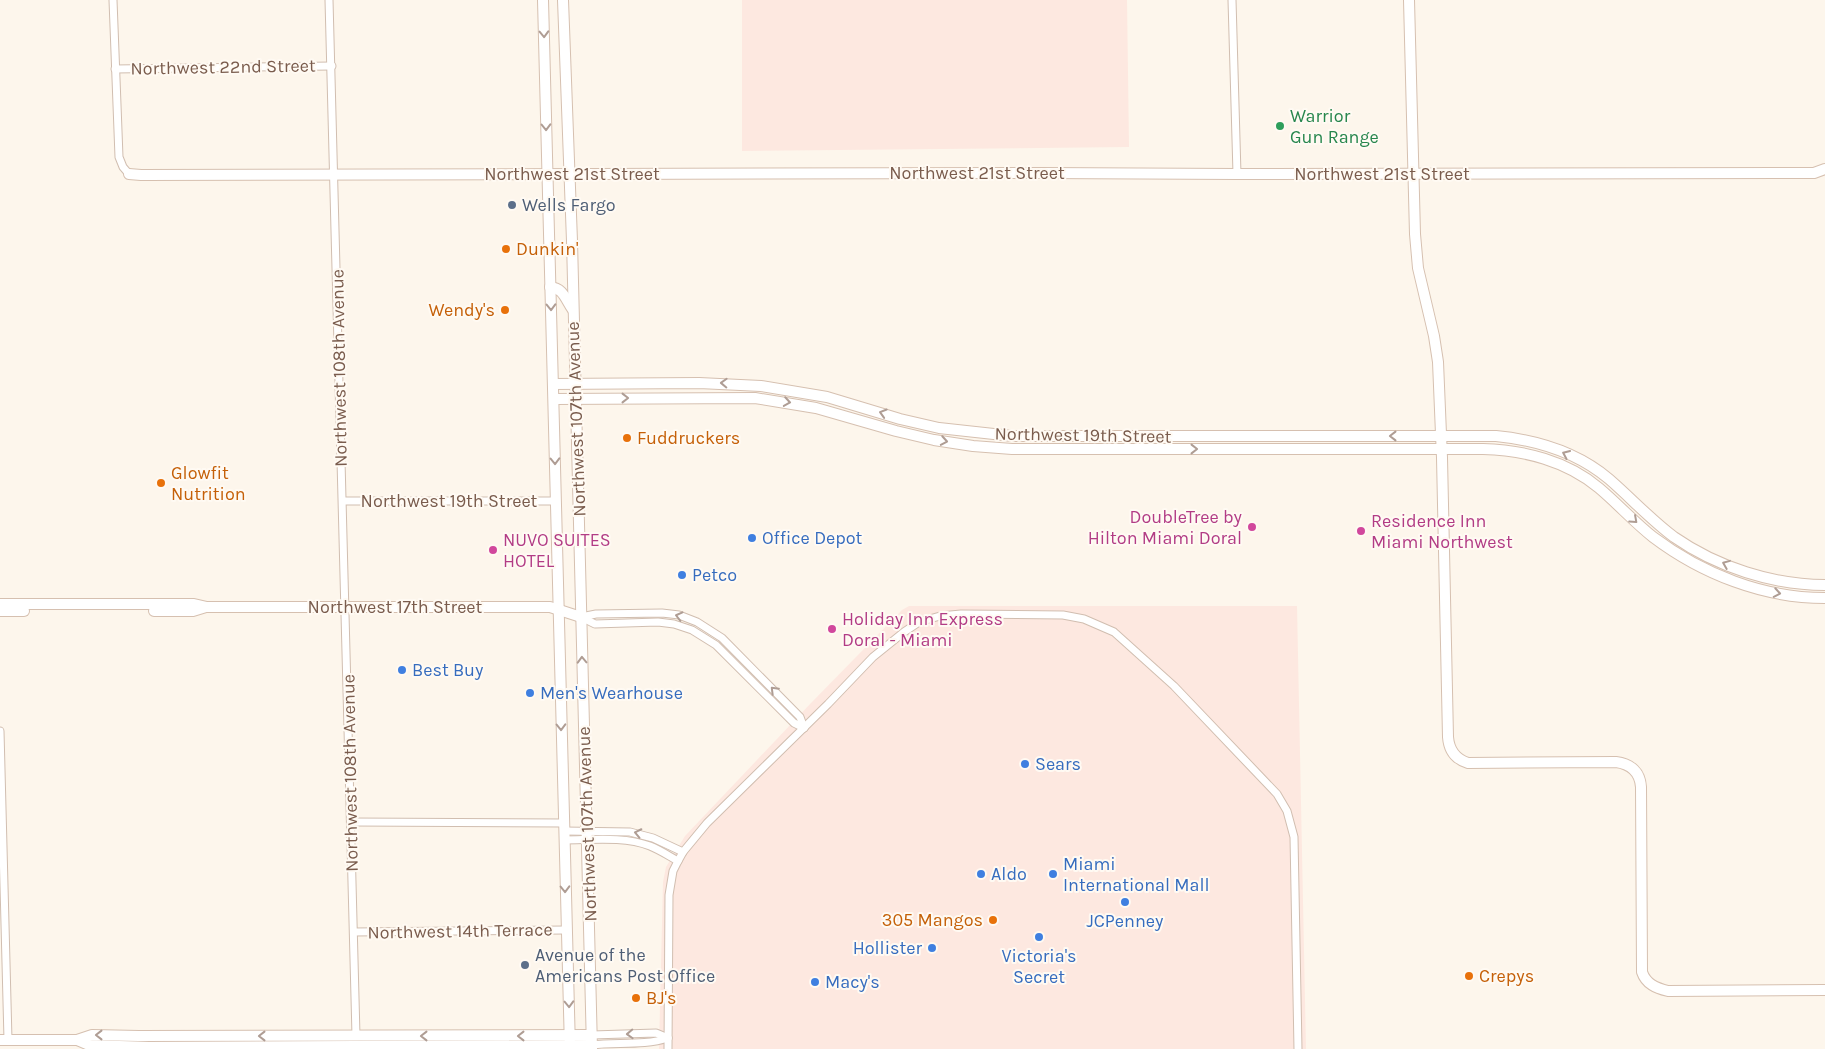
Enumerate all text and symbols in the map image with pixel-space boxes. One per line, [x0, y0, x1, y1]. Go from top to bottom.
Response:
one-way arrow [539, 30, 549, 38]
street label: Northwest 22nd Street [130, 54, 316, 80]
place label: Warrior Gun Range [1290, 105, 1379, 148]
marker: Warrior Gun Range [1274, 120, 1286, 132]
one-way arrow [541, 124, 552, 132]
street label: Northwest 21st Street [889, 162, 1065, 184]
street label: Northwest 21st Street [484, 163, 660, 185]
street label: Northwest 21st Street [1294, 163, 1470, 185]
place label: Wells Fargo [522, 194, 616, 216]
marker: Wells Fargo [506, 199, 518, 211]
place label: Dunkin' [516, 238, 578, 260]
marker: Dunkin' [500, 243, 512, 255]
street label: Northwest 108th Avenue [326, 269, 352, 467]
place label: Wendy's [428, 299, 495, 321]
marker: Wendy's [499, 304, 511, 316]
one-way arrow [546, 304, 556, 311]
street label: Northwest 107th Avenue [562, 321, 590, 517]
one-way arrow [719, 378, 727, 389]
one-way arrow [621, 393, 629, 403]
one-way arrow [782, 397, 791, 407]
one-way arrow [879, 409, 887, 419]
street label: Northwest 19th Street [994, 422, 1172, 448]
place label: Fuddruckers [637, 427, 740, 449]
one-way arrow [1388, 431, 1396, 441]
marker: Fuddruckers [621, 432, 633, 444]
one-way arrow [940, 436, 949, 446]
one-way arrow [1190, 444, 1198, 454]
one-way arrow [1562, 449, 1571, 460]
one-way arrow [550, 458, 560, 465]
place label: Glowfit Nutrition [171, 462, 246, 505]
marker: Glowfit Nutrition [155, 477, 167, 489]
street label: Northwest 19th Street [361, 490, 538, 512]
place label: DoubleTree by Hilton Miami Doral [1088, 506, 1243, 549]
place label: Residence Inn Miami Northwest [1371, 510, 1513, 553]
one-way arrow [1629, 514, 1638, 523]
marker: DoubleTree by Hilton Miami Doral [1246, 521, 1258, 533]
marker: Residence Inn Miami Northwest [1355, 525, 1367, 537]
place label: Office Depot [762, 527, 863, 549]
place label: NUVO SUITES HOTEL [503, 529, 611, 572]
marker: Office Depot [746, 532, 758, 544]
marker: NUVO SUITES HOTEL [487, 544, 499, 556]
one-way arrow [1723, 560, 1731, 570]
place label: Petco [692, 564, 737, 586]
marker: Petco [676, 569, 688, 581]
one-way arrow [1773, 587, 1782, 597]
street label: Northwest 17th Street [308, 596, 483, 618]
place label: Holiday Inn Express Doral - Miami [842, 608, 1003, 651]
one-way arrow [675, 611, 684, 622]
marker: Holiday Inn Express Doral - Miami [826, 623, 838, 635]
one-way arrow [576, 656, 587, 664]
place label: Best Buy [412, 659, 484, 681]
marker: Best Buy [396, 664, 408, 676]
street label: Northwest 108th Avenue [337, 674, 363, 872]
place label: Men's Wearhouse [540, 682, 683, 704]
marker: Men's Wearhouse [524, 687, 536, 699]
one-way arrow [771, 687, 780, 696]
one-way arrow [556, 724, 567, 732]
street label: Northwest 107th Avenue [573, 726, 601, 922]
place label: Sears [1035, 753, 1081, 775]
marker: Sears [1019, 758, 1031, 770]
one-way arrow [634, 828, 643, 839]
place label: Miami International Mall [1063, 853, 1210, 896]
place label: Aldo [991, 863, 1027, 885]
marker: Aldo [975, 868, 987, 880]
marker: Miami International Mall [1047, 868, 1059, 880]
one-way arrow [560, 885, 570, 893]
marker: JCPenney [1119, 896, 1131, 908]
place label: 305 Mangos [882, 909, 983, 931]
place label: JCPenney [1087, 910, 1164, 932]
marker: 305 Mangos [987, 914, 999, 926]
street label: Northwest 14th Terrace [367, 918, 553, 944]
marker: Victoria's Secret [1033, 931, 1045, 943]
place label: Hollister [853, 937, 922, 959]
marker: Hollister [926, 942, 938, 954]
place label: Avenue of the Americans Post Office [535, 944, 715, 987]
place label: Victoria's Secret [1001, 945, 1077, 988]
marker: Avenue of the Americans Post Office [519, 959, 531, 971]
place label: Crepys [1479, 965, 1534, 987]
marker: Crepys [1463, 970, 1475, 982]
place label: Macy's [825, 971, 880, 993]
marker: Macy's [809, 976, 821, 988]
place label: BJ's [646, 987, 676, 1009]
marker: BJ's [630, 992, 642, 1004]
one-way arrow [563, 1000, 574, 1008]
one-way arrow [626, 1029, 634, 1039]
one-way arrow [95, 1030, 103, 1040]
one-way arrow [257, 1031, 265, 1041]
one-way arrow [420, 1031, 428, 1041]
one-way arrow [517, 1031, 524, 1041]

